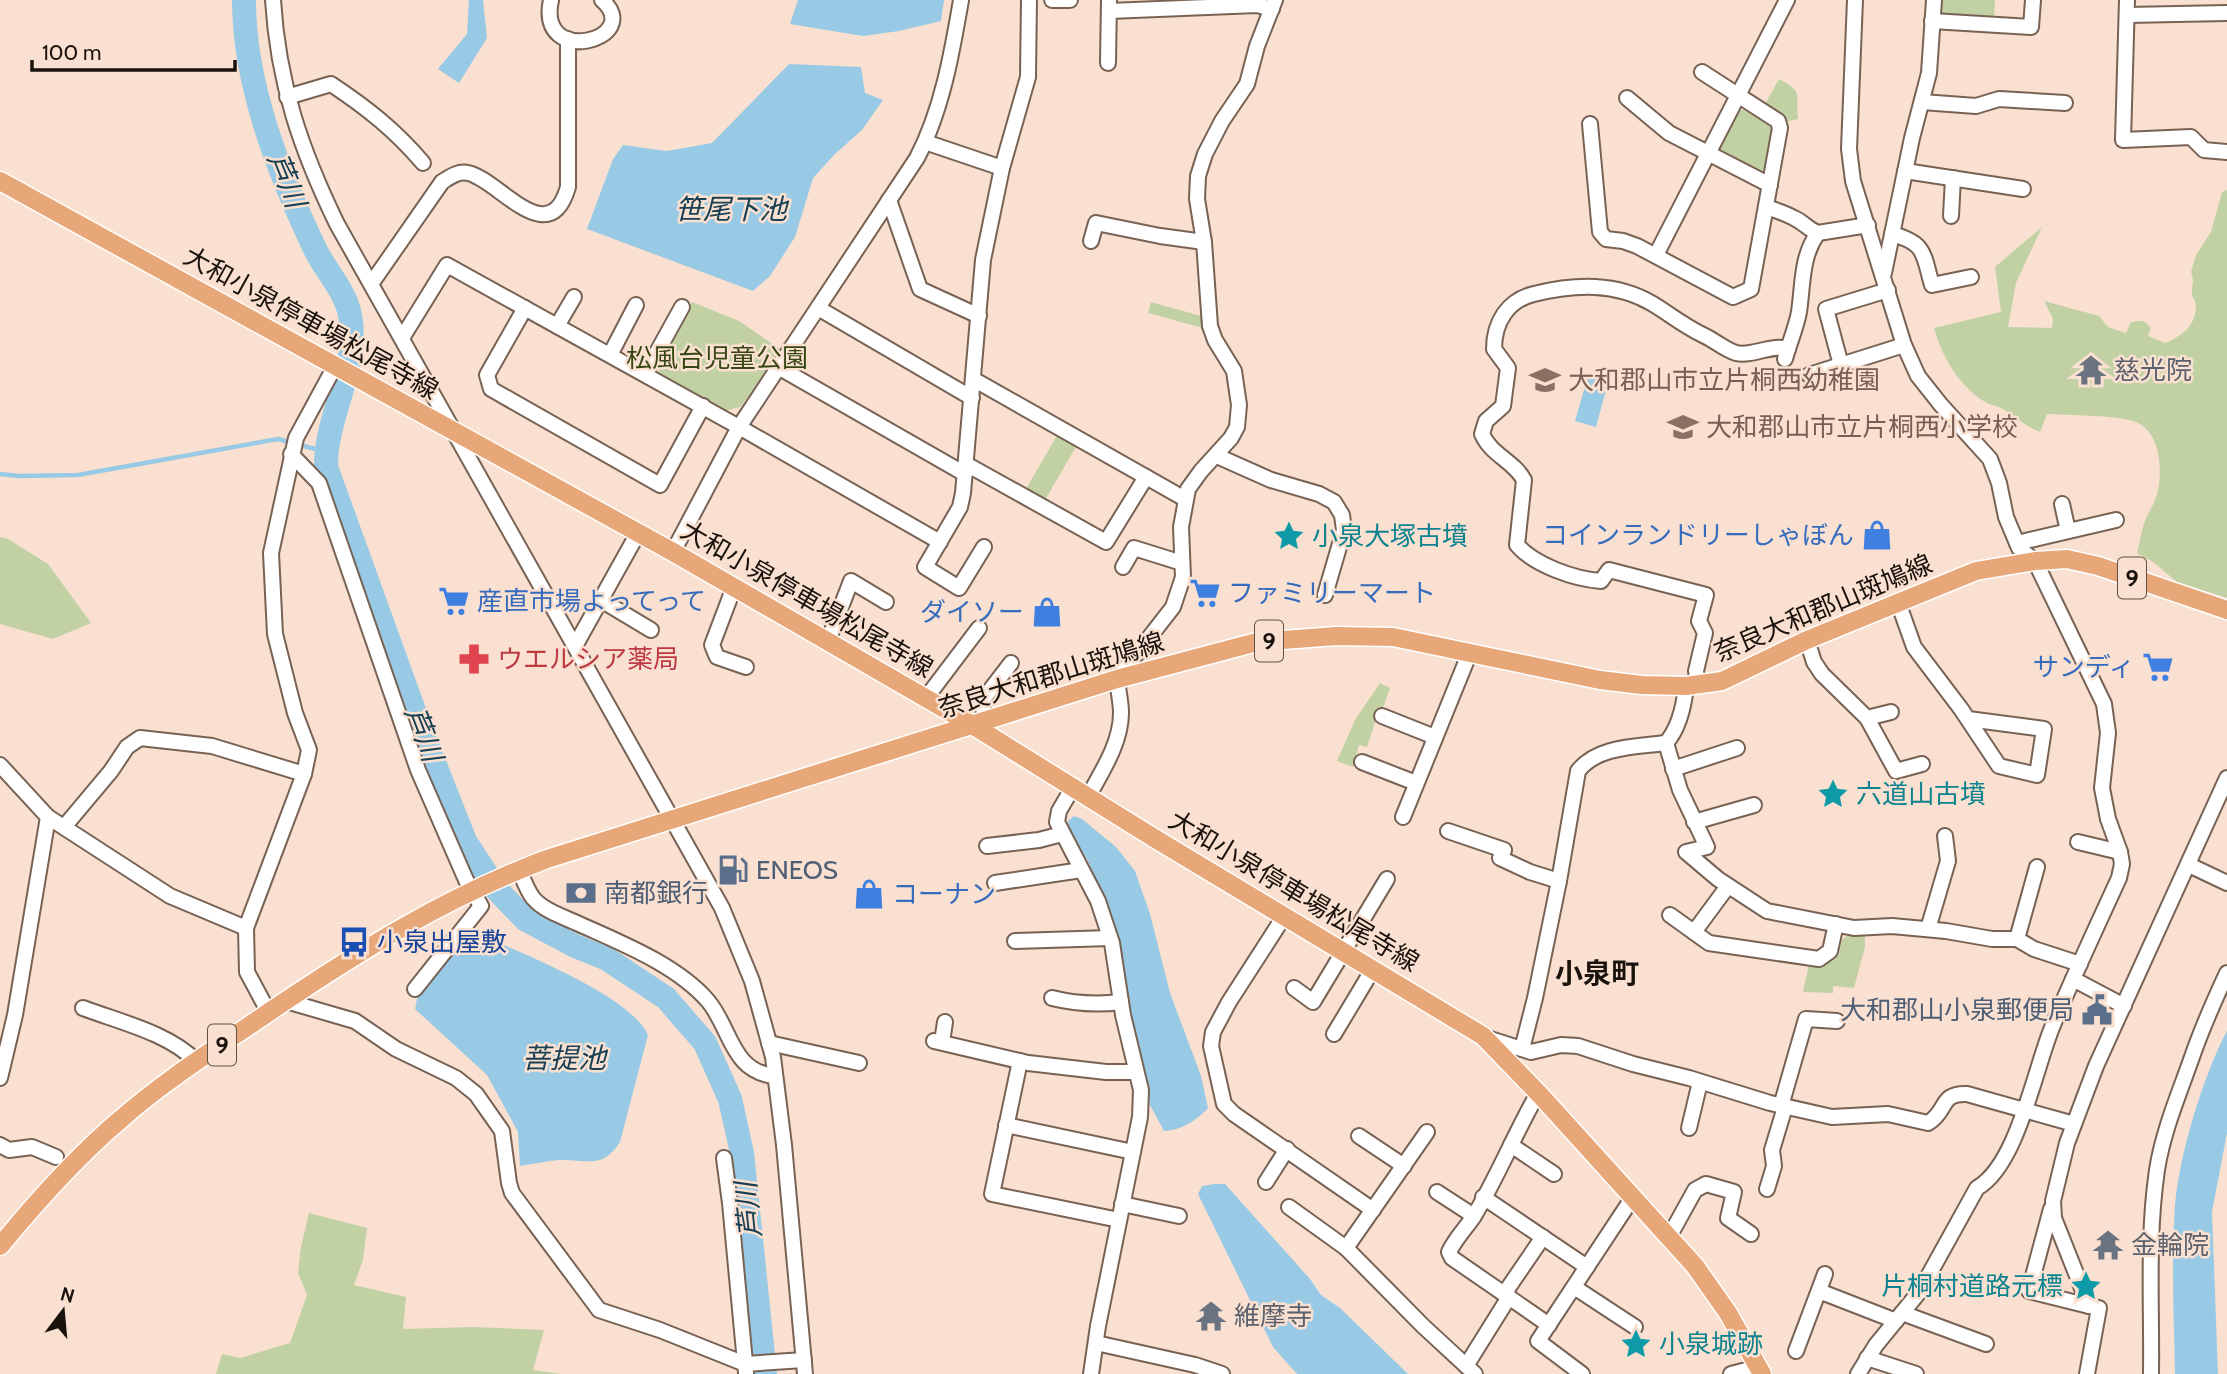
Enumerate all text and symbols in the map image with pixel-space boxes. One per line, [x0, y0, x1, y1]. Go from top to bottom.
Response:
scale bar [32, 28, 234, 72]
text: 100 m [42, 40, 101, 65]
water label: 芦川 [261, 148, 314, 215]
water label: 笹尾下池 [675, 192, 790, 226]
street label: 大和小泉停車場松尾寺線 [178, 240, 444, 406]
park label: 松風台児童公園 [626, 342, 808, 374]
temple icon: 慈光院 [2074, 353, 2108, 387]
place label: 慈光院 [2114, 354, 2192, 386]
school or university icon: 大和郡山市立片桐西幼稚園 [1528, 363, 1562, 397]
place label: 大和郡山市立片桐西幼稚園 [1568, 364, 1880, 396]
school or university icon: 大和郡山市立片桐西小学校 [1666, 410, 1700, 444]
place label: 大和郡山市立片桐西小学校 [1706, 411, 2018, 443]
street label: 大和小泉停車場松尾寺線 [675, 514, 939, 684]
shop icon: コインランドリーしゃぼん [1860, 518, 1894, 552]
place icon: 小泉大塚古墳 [1272, 519, 1306, 553]
place label: コインランドリーしゃぼん [1542, 519, 1854, 551]
place label: 小泉大塚古墳 [1312, 520, 1468, 552]
street label: 奈良大和郡山斑鳩線 [1709, 548, 1937, 668]
road number: 9 [2118, 558, 2146, 598]
supermarket icon: ファミリーマート [1188, 576, 1222, 610]
place label: ファミリーマート [1228, 577, 1436, 609]
supermarket icon: 産直市場よってって [437, 584, 471, 618]
place label: 産直市場よってって [477, 585, 706, 617]
shop icon: ダイソー [1030, 595, 1064, 629]
place label: ダイソー [920, 596, 1024, 628]
road number: 9 [1255, 620, 1283, 662]
street label: 奈良大和郡山斑鳩線 [934, 625, 1168, 725]
pharmacy icon: ウエルシア薬局 [457, 642, 491, 676]
place label: ウエルシア薬局 [497, 643, 679, 675]
supermarket icon: サンディ [2141, 650, 2175, 684]
place label: サンディ [2033, 651, 2135, 683]
water label: 芦川 [398, 702, 451, 769]
place icon: 六道山古墳 [1816, 777, 1850, 811]
place label: 六道山古墳 [1856, 778, 1986, 810]
street label: 大和小泉停車場松尾寺線 [1163, 804, 1425, 978]
fuel station icon: ENEOS [716, 853, 750, 887]
place label: ENEOS [756, 854, 838, 886]
bank icon: 南都銀行 [564, 876, 598, 910]
place label: 南都銀行 [604, 877, 708, 909]
shop icon: コーナン [852, 877, 886, 911]
place label: コーナン [892, 878, 996, 910]
bus stop icon: 小泉出屋敷 [337, 925, 371, 959]
place label: 小泉出屋敷 [377, 926, 507, 958]
district label: 小泉町 [1555, 956, 1639, 990]
public building icon: 大和郡山小泉郵便局 [2080, 993, 2114, 1027]
place label: 大和郡山小泉郵便局 [1840, 994, 2074, 1026]
road number: 9 [208, 1024, 236, 1065]
water label: 菩提池 [522, 1041, 609, 1075]
water label: 芦川 [728, 1177, 768, 1240]
temple icon: 金輪院 [2091, 1228, 2125, 1262]
place label: 金輪院 [2131, 1229, 2209, 1261]
place icon: 片桐村道路元標 [2069, 1269, 2103, 1303]
place label: 片桐村道路元標 [1881, 1270, 2063, 1302]
north arrow [28, 1276, 98, 1346]
text: N [58, 1282, 77, 1308]
temple icon: 維摩寺 [1194, 1299, 1228, 1333]
place label: 維摩寺 [1234, 1300, 1312, 1332]
place icon: 小泉城跡 [1619, 1327, 1653, 1361]
place label: 小泉城跡 [1659, 1328, 1763, 1360]

